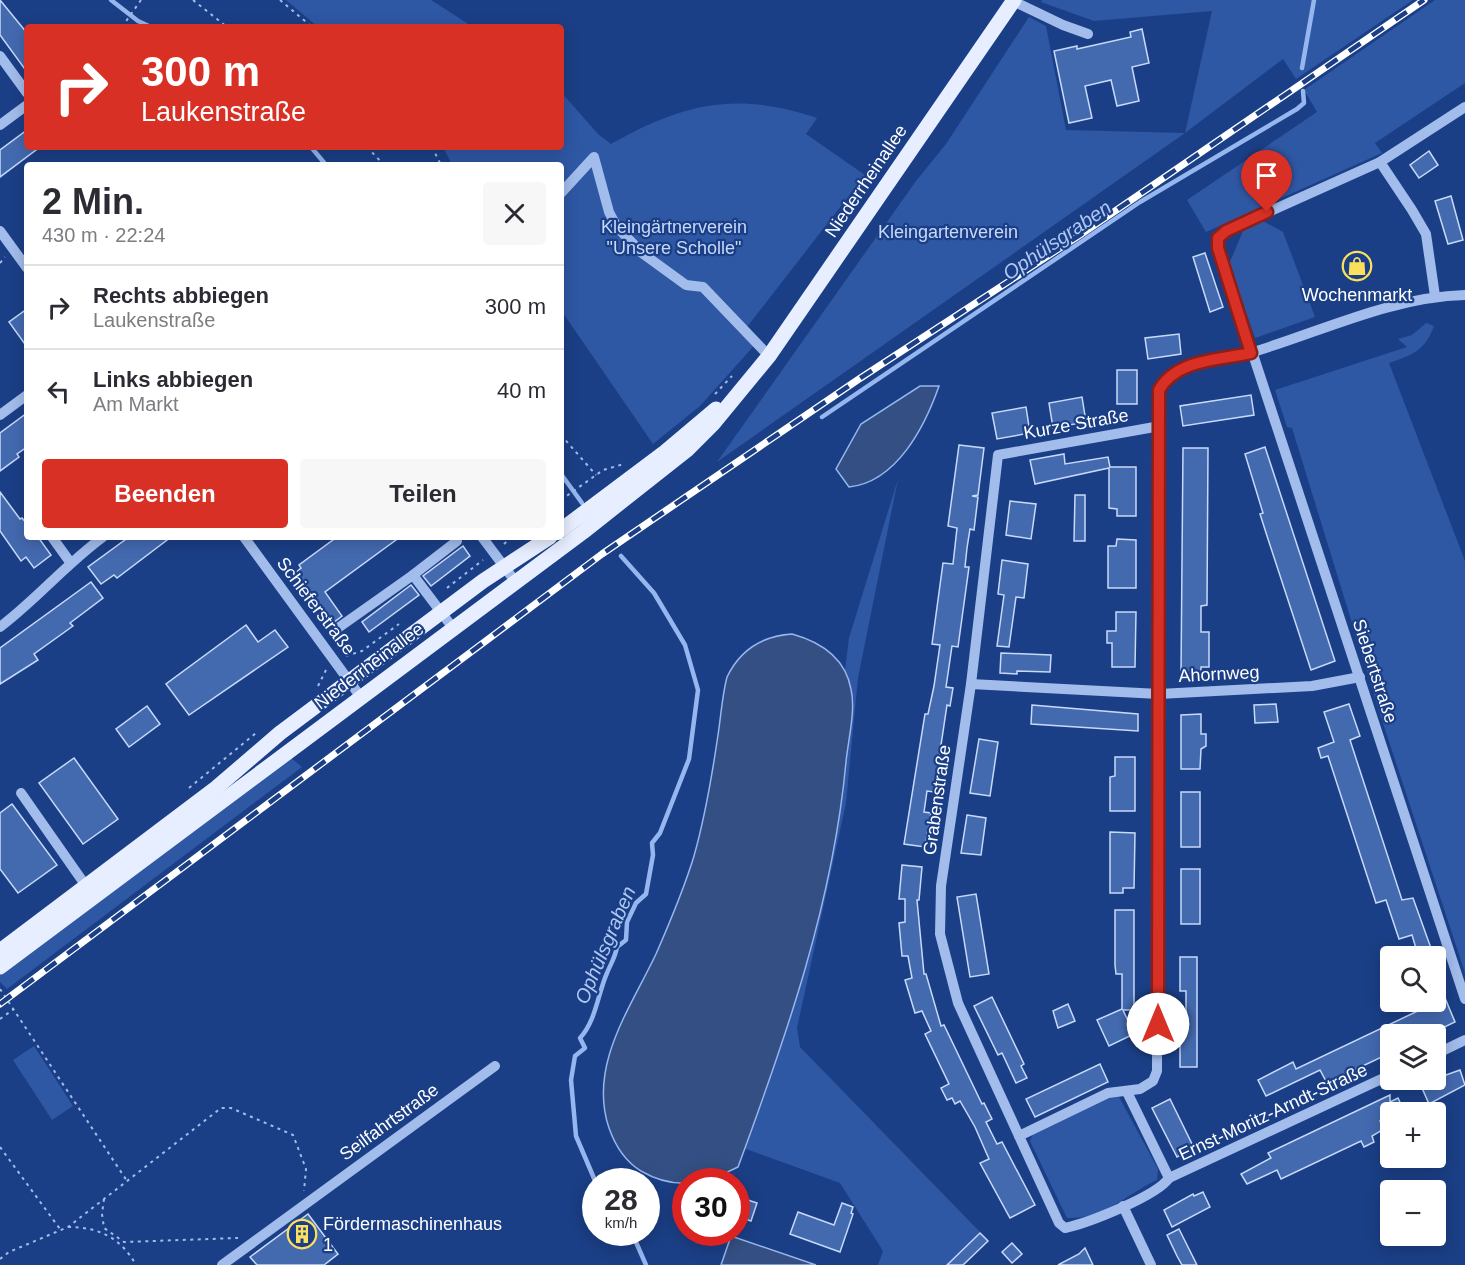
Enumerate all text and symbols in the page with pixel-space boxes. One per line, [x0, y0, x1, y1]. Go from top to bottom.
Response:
icon: right [42, 48, 120, 126]
text: 300 m [141, 48, 260, 95]
text: Laukenstraße [141, 97, 306, 127]
street label: Niederrheinallee [821, 121, 911, 241]
pin [1241, 150, 1292, 212]
icon: arrive [1250, 159, 1283, 192]
text: 2 Min. [42, 181, 144, 222]
button: close [483, 182, 546, 245]
water label: Ophülsgraben [999, 196, 1115, 284]
park label: Kleingärtnerverein "Unsere Scholle" [601, 217, 747, 258]
park label: Kleingartenverein [878, 222, 1018, 242]
text: 430 m · 22:24 [42, 224, 165, 246]
shop icon: Wochenmarkt [1341, 250, 1373, 282]
text: Rechts abbiegen [93, 283, 269, 308]
place label: Wochenmarkt [1302, 285, 1412, 305]
icon: right [42, 291, 75, 324]
text: 300 m [485, 294, 546, 319]
text: Laukenstraße [93, 309, 215, 331]
text: Links abbiegen [93, 367, 253, 392]
icon: left [42, 375, 75, 408]
text: 40 m [497, 378, 546, 403]
text: Am Markt [93, 393, 179, 415]
street label: Kurze Straße [1022, 405, 1130, 443]
button: Beenden [42, 459, 288, 528]
button: Teilen [300, 459, 546, 528]
street label: Schieferstraße [273, 553, 359, 659]
street label: Siebertstraße [1349, 617, 1401, 725]
street label: Niederrheinallee [311, 619, 427, 713]
street label: Ahornweg [1178, 662, 1260, 686]
street label: Grabenstraße [919, 744, 955, 856]
water label: Ophülsgraben [570, 883, 640, 1007]
map controls [1380, 946, 1446, 1246]
button: search [1380, 946, 1446, 1012]
position arrow [1126, 992, 1190, 1056]
button: layers [1380, 1024, 1446, 1090]
street label: Ernst-Moritz-Arndt-Straße [1175, 1059, 1371, 1165]
street label: Seilfahrtstraße [336, 1080, 442, 1164]
button: + [1380, 1102, 1446, 1168]
speed limit sign: 30 [672, 1168, 750, 1246]
button: − [1380, 1180, 1446, 1246]
text: 28 [604, 1183, 638, 1216]
place label: Fördermaschinenhaus 1 [323, 1214, 502, 1255]
text: km/h [605, 1214, 637, 1231]
building icon: Fördermaschinenhaus 1 [286, 1218, 318, 1250]

